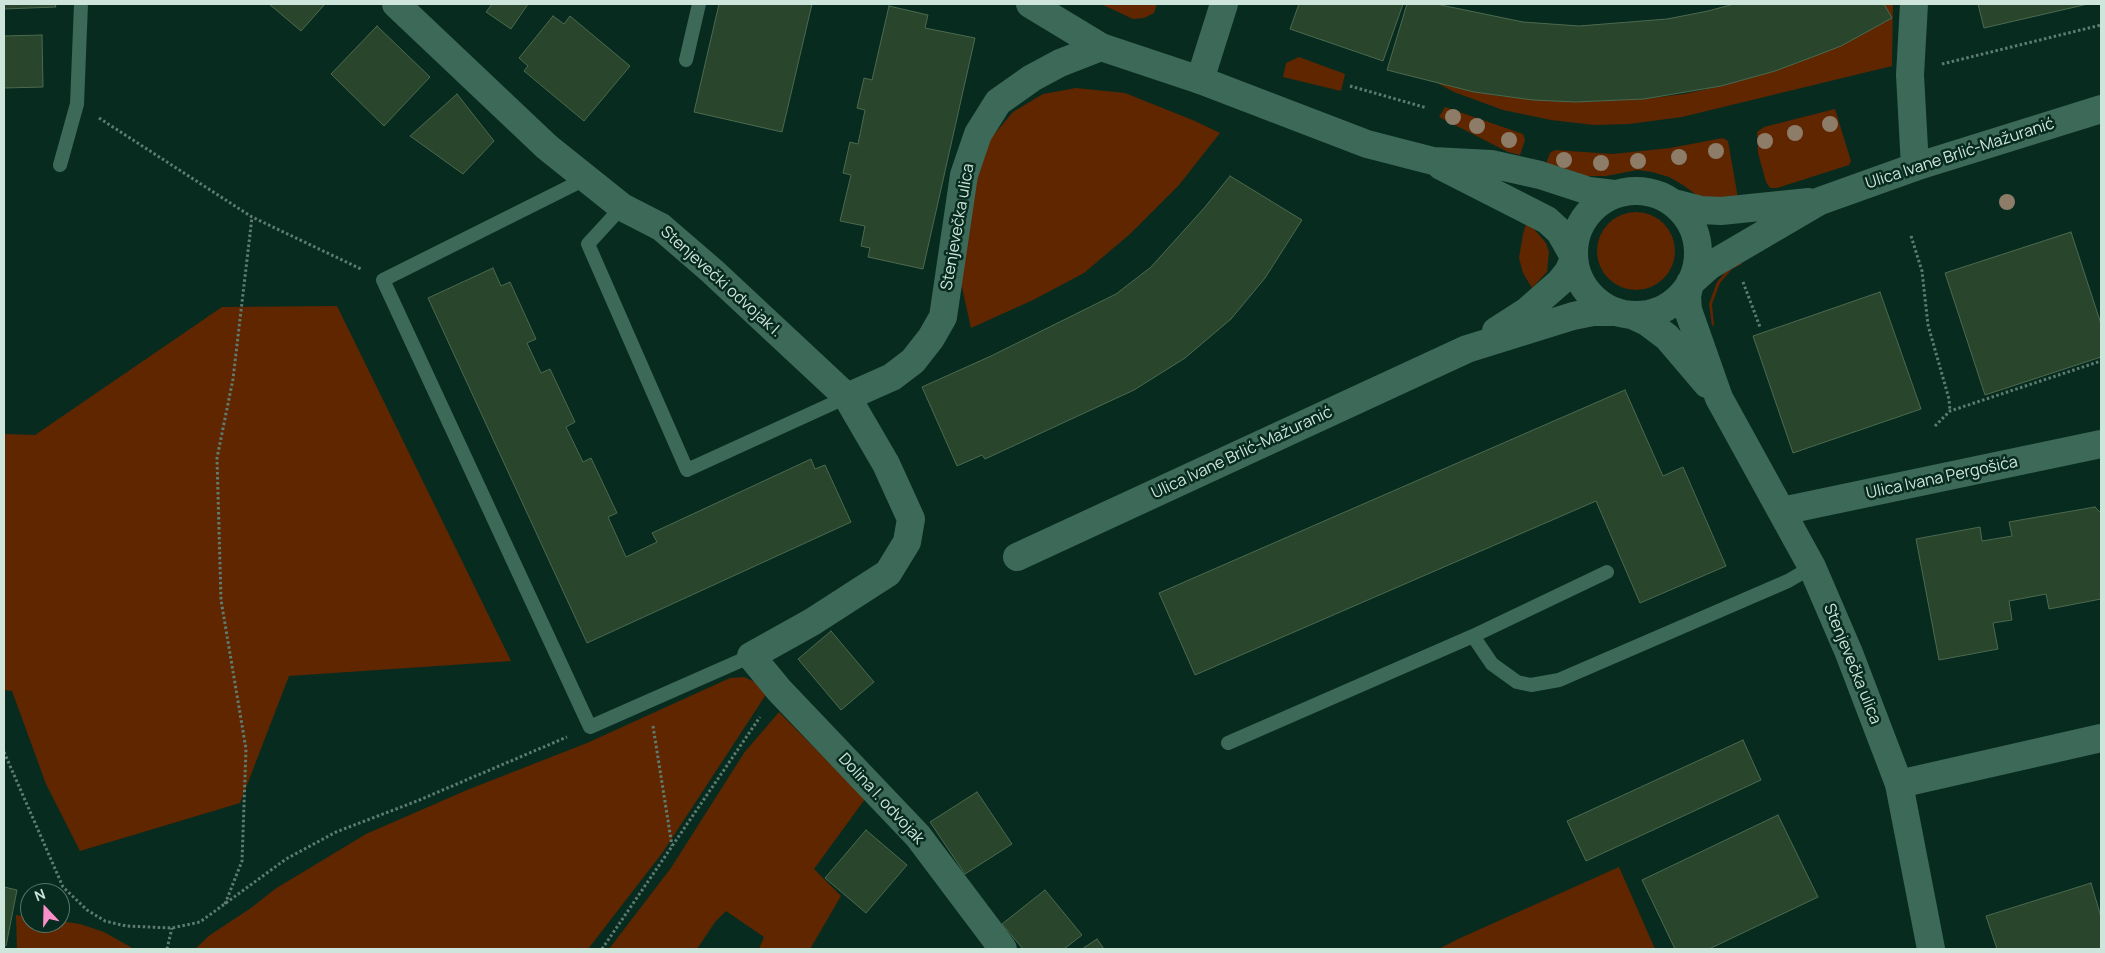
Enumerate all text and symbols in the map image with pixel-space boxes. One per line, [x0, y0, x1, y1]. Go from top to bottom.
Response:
street label: Ulica Ivane Brlić-Mažuranić [1863, 114, 2057, 194]
street label: Stenjevečka ulica [937, 162, 979, 292]
street label: Stenjevečki odvojak I. [656, 222, 786, 342]
street label: Ulica Ivane Brlić-Mažuranić [1149, 403, 1335, 503]
street label: Ulica Ivana Pergošića [1864, 453, 2020, 503]
street label: Stenjevečka ulica [1819, 601, 1885, 727]
street label: Dolina I. odvojak [834, 750, 928, 848]
north arrow [20, 883, 70, 933]
text: N [32, 884, 48, 905]

